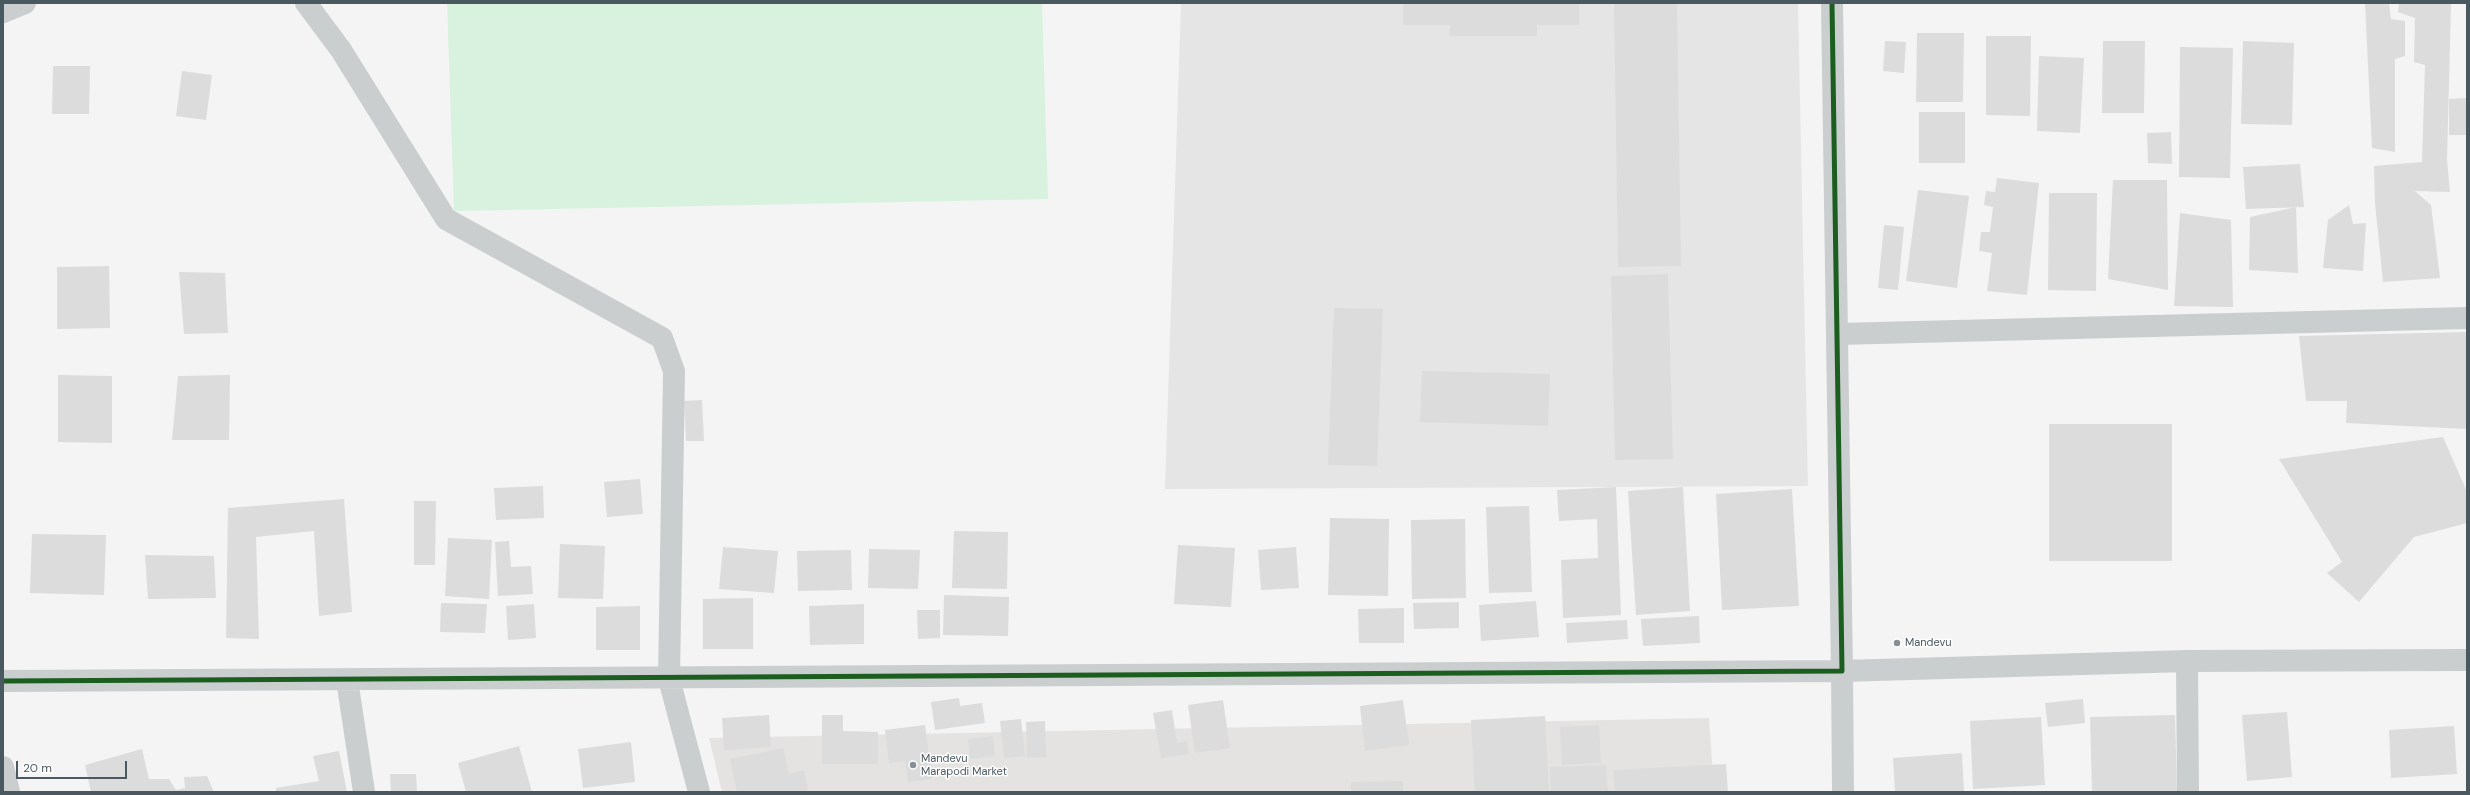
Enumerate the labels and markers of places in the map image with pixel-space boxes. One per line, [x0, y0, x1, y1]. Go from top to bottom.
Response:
place label: Mandevu [1905, 636, 1952, 650]
marker: Mandevu [1892, 638, 1902, 648]
place label: Mandevu Marapodi Market [921, 752, 1007, 778]
marker: Mandevu Marapodi Market [908, 760, 918, 770]

